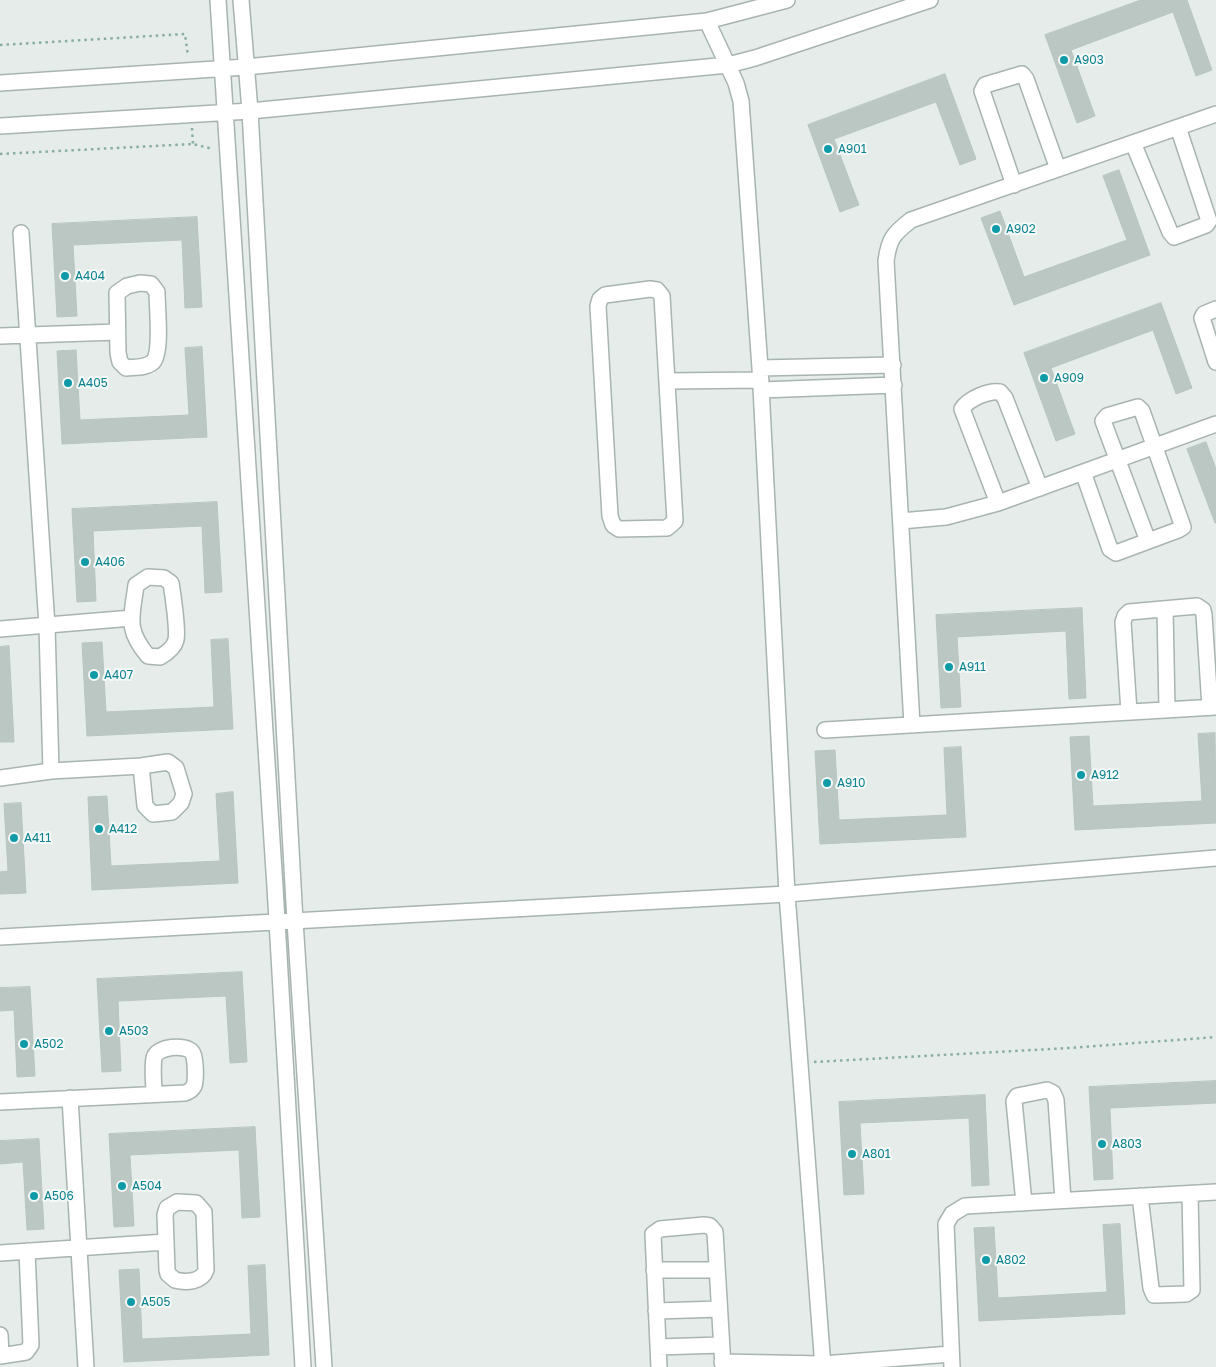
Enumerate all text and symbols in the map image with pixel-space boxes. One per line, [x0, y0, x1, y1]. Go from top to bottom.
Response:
place label: A903 [1074, 53, 1104, 67]
marker: A903 [1058, 54, 1070, 66]
place label: A901 [838, 142, 867, 156]
marker: A901 [822, 143, 834, 155]
place label: A902 [1006, 222, 1036, 236]
marker: A902 [990, 223, 1002, 235]
place label: A404 [75, 269, 105, 283]
marker: A404 [59, 270, 71, 282]
place label: A909 [1054, 371, 1084, 385]
marker: A909 [1038, 372, 1050, 384]
place label: A405 [78, 376, 108, 390]
marker: A405 [62, 377, 74, 389]
place label: A406 [95, 555, 125, 569]
marker: A406 [79, 556, 91, 568]
place label: A911 [959, 660, 986, 674]
marker: A911 [943, 661, 955, 673]
place label: A407 [104, 668, 133, 682]
marker: A407 [88, 669, 100, 681]
place label: A912 [1091, 768, 1119, 782]
marker: A912 [1075, 769, 1087, 781]
place label: A910 [837, 776, 866, 790]
marker: A910 [821, 777, 833, 789]
place label: A412 [109, 822, 137, 836]
marker: A412 [93, 823, 105, 835]
place label: A411 [24, 831, 51, 845]
marker: A411 [8, 832, 20, 844]
place label: A503 [119, 1024, 148, 1038]
marker: A503 [103, 1025, 115, 1037]
place label: A502 [34, 1037, 63, 1051]
marker: A502 [18, 1038, 30, 1050]
place label: A803 [1112, 1137, 1142, 1151]
marker: A803 [1096, 1138, 1108, 1150]
place label: A801 [862, 1147, 891, 1161]
marker: A801 [846, 1148, 858, 1160]
place label: A504 [132, 1179, 162, 1193]
marker: A504 [116, 1180, 128, 1192]
place label: A506 [44, 1189, 74, 1203]
marker: A506 [28, 1190, 40, 1202]
place label: A802 [996, 1253, 1026, 1267]
marker: A802 [980, 1254, 992, 1266]
place label: A505 [141, 1295, 170, 1309]
marker: A505 [125, 1296, 137, 1308]

